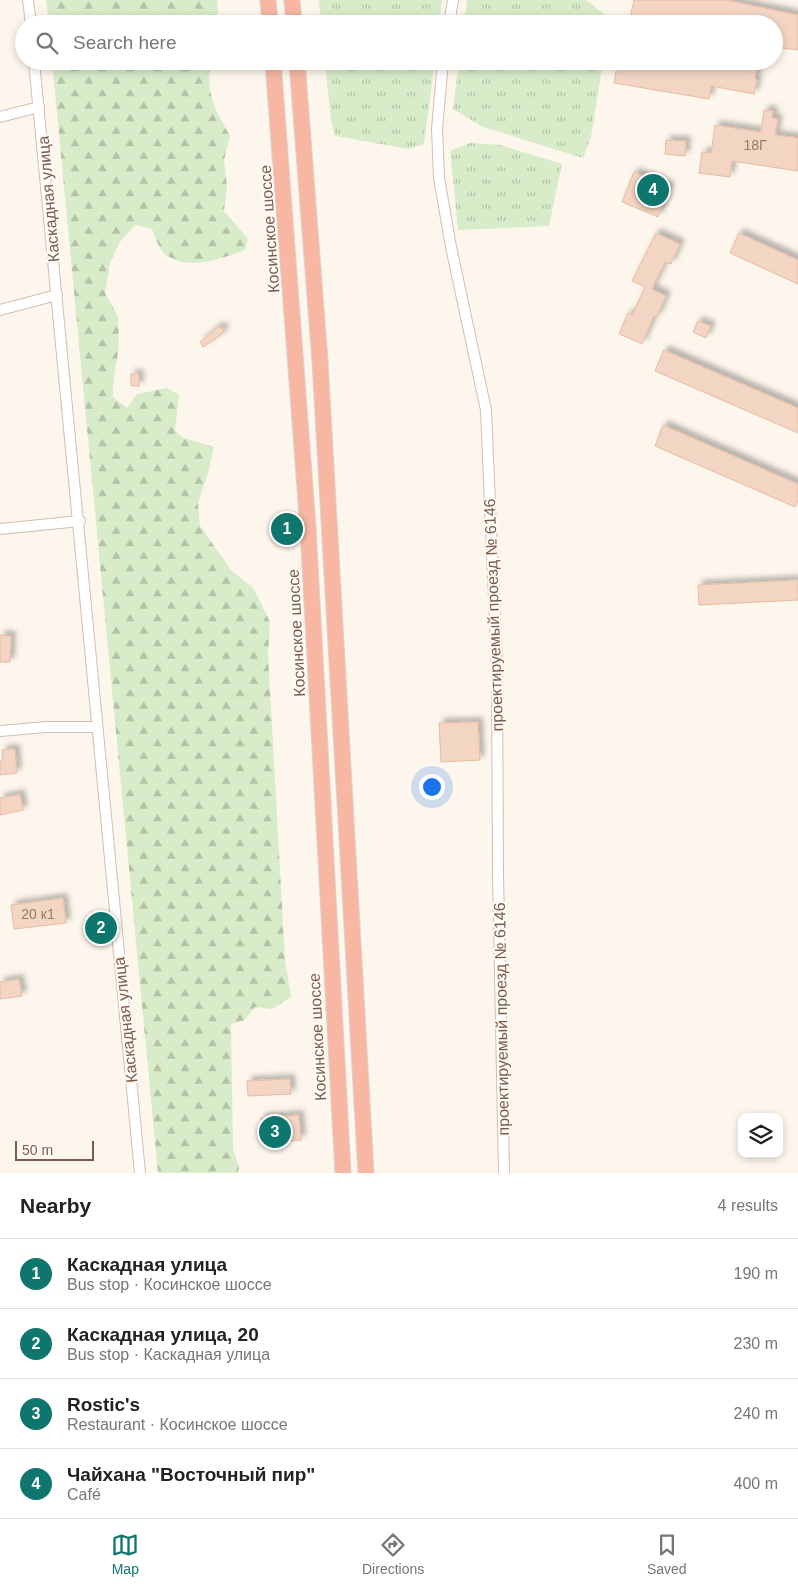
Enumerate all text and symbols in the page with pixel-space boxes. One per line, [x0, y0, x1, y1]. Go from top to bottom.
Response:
search box [15, 15, 783, 70]
icon: search [33, 29, 61, 57]
text: Search here [73, 32, 177, 53]
street label: Каскадная улица [35, 135, 62, 263]
house number: 18Г [743, 137, 767, 153]
street label: Косинское шоссе [257, 164, 282, 293]
pin: 4 [637, 171, 669, 209]
street label: проектируемый проезд № 6146 [481, 498, 506, 732]
pin: 1 [271, 510, 303, 548]
street label: Косинское шоссе [285, 568, 308, 697]
your location [419, 774, 445, 800]
street label: проектируемый проезд № 6146 [491, 902, 512, 1136]
house number: 20 к1 [21, 906, 55, 922]
pin: 2 [85, 909, 117, 947]
street label: Каскадная улица [110, 956, 141, 1084]
street label: Косинское шоссе [306, 972, 329, 1101]
pin: 3 [259, 1113, 291, 1151]
map controls [738, 1113, 783, 1158]
button: layers [738, 1113, 783, 1158]
scale bar [15, 1138, 94, 1161]
text: 50 m [22, 1142, 53, 1158]
text: Nearby [20, 1194, 91, 1217]
text: 4 results [718, 1197, 778, 1214]
text: Каскадная улица [67, 1254, 227, 1275]
text: 1 [32, 1265, 40, 1282]
text: 190 m [734, 1265, 778, 1282]
text: Bus stop · Косинское шоссе [67, 1276, 272, 1293]
text: Каскадная улица, 20 [67, 1324, 259, 1345]
text: 2 [32, 1335, 40, 1352]
text: 230 m [734, 1335, 778, 1352]
text: Bus stop · Каскадная улица [67, 1346, 270, 1363]
text: Rostic's [67, 1394, 140, 1415]
text: 3 [32, 1405, 40, 1422]
text: 240 m [734, 1405, 778, 1422]
text: Restaurant · Косинское шоссе [67, 1416, 288, 1433]
text: Чайхана "Восточный пир" [67, 1464, 315, 1485]
text: 4 [32, 1475, 40, 1492]
text: 400 m [734, 1475, 778, 1492]
text: Café [67, 1486, 101, 1503]
tab: Map [111, 1531, 139, 1577]
tab: Directions [362, 1531, 424, 1577]
tab: Saved [647, 1531, 687, 1577]

